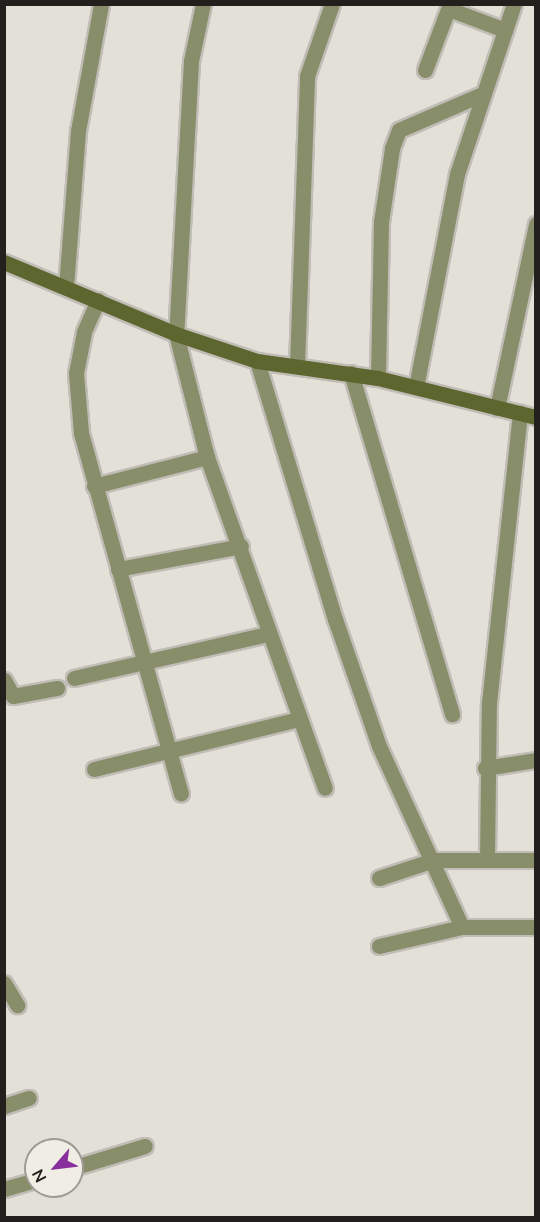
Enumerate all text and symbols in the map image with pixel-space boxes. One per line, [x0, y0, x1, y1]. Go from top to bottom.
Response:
north arrow [24, 1138, 84, 1198]
text: N [27, 1165, 52, 1186]

